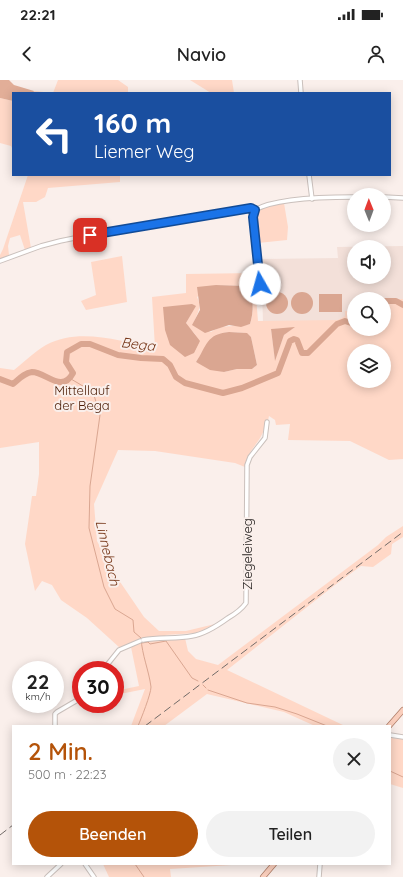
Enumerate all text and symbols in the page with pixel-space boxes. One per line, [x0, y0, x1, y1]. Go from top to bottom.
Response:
text: 22:21 [20, 5, 56, 24]
icon: back [16, 43, 38, 65]
text: Navio [177, 43, 226, 66]
icon: person [365, 43, 387, 65]
text: 160 m [94, 105, 171, 140]
icon: left [28, 108, 80, 160]
text: Liemer Weg [94, 140, 194, 163]
north arrow [347, 188, 391, 232]
map controls [347, 188, 391, 388]
pin [73, 218, 107, 252]
icon: arrive [79, 224, 101, 246]
button: sound [347, 240, 391, 284]
position arrow [239, 263, 281, 305]
button: search [347, 292, 391, 336]
water label: Bega [120, 333, 158, 355]
button: layers [347, 344, 391, 388]
park label: Mittellauf der Bega [54, 382, 110, 413]
water label: Linnebach [92, 518, 125, 589]
street label: Ziegeleiweg [239, 518, 255, 590]
speed limit sign: 30 [72, 661, 124, 713]
text: 22 [27, 669, 49, 694]
text: km/h [25, 690, 51, 703]
text: 2 Min. [28, 736, 93, 766]
button: close [333, 738, 375, 780]
text: 500 m · 22:23 [28, 766, 106, 782]
button: Beenden [28, 811, 198, 857]
button: Teilen [206, 811, 375, 857]

